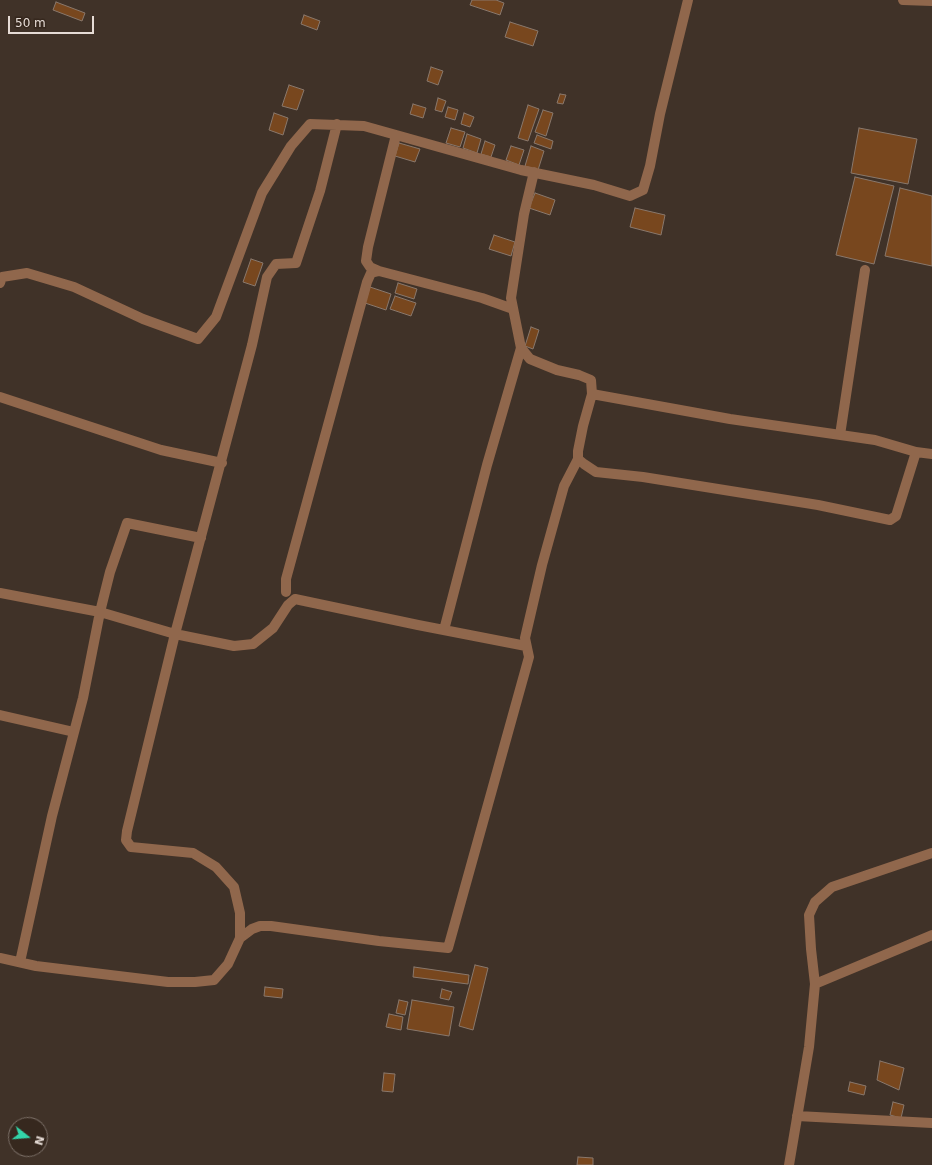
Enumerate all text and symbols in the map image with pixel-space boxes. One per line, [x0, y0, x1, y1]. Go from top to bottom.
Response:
scale bar [10, 8, 96, 34]
text: 50 m [15, 16, 46, 30]
north arrow [8, 1117, 48, 1157]
text: N [31, 1134, 47, 1147]

